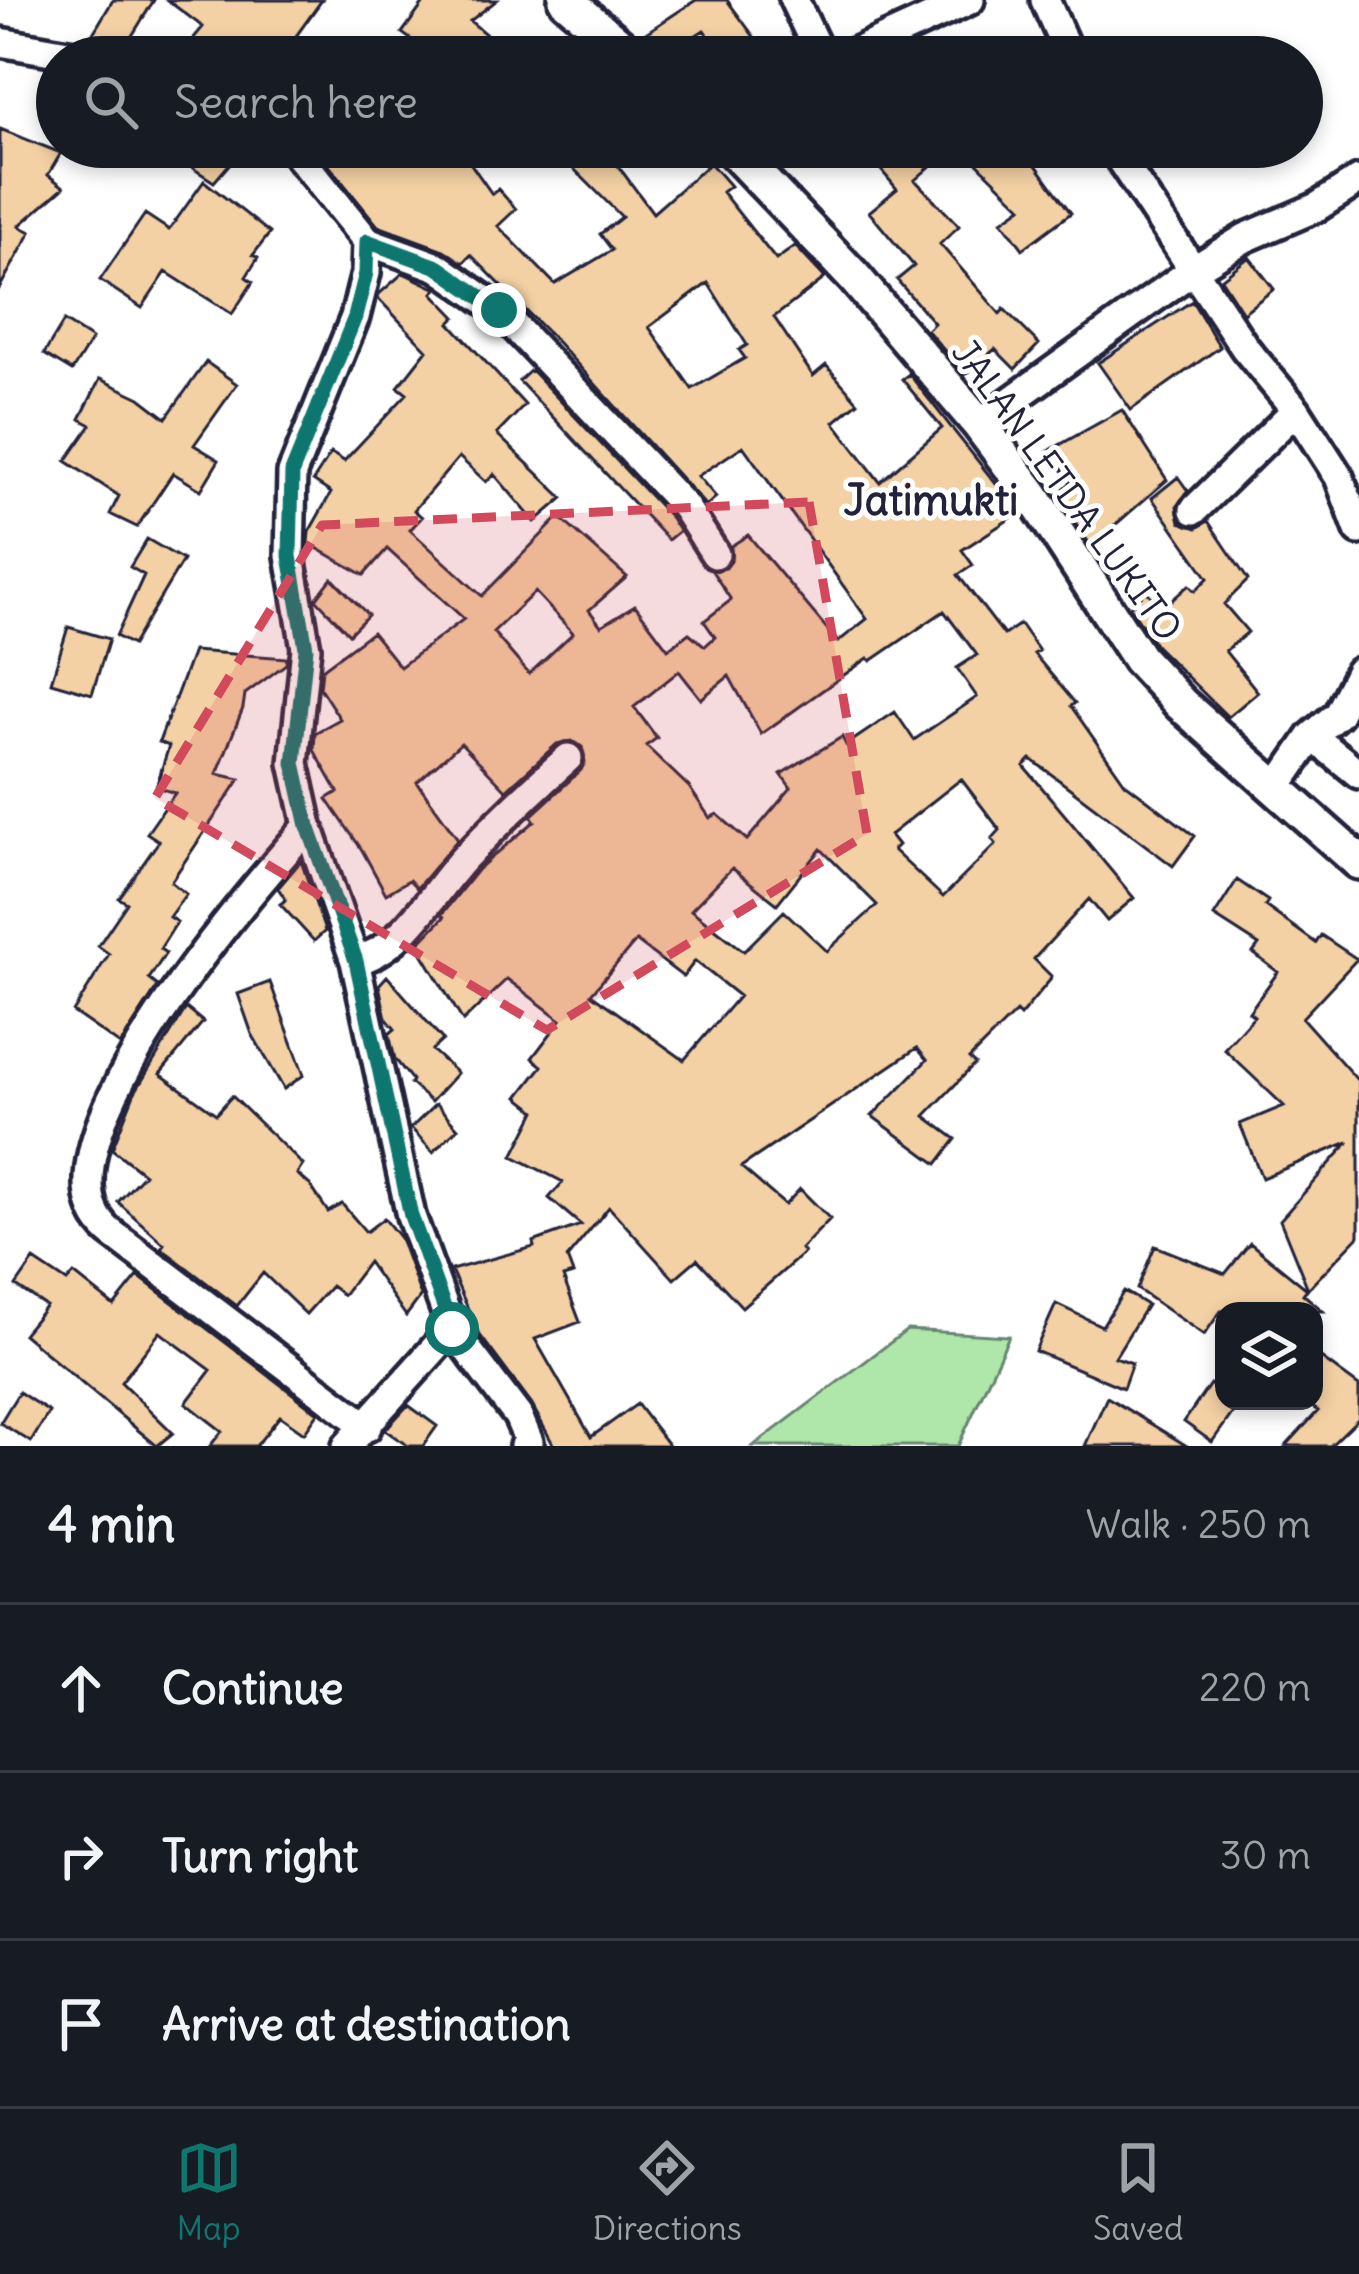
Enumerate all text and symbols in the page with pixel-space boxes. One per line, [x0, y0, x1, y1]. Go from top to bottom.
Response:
search box [36, 36, 1323, 168]
icon: search [78, 69, 144, 135]
text: Search here [174, 74, 418, 130]
route end [472, 283, 526, 337]
street label: JALAN LETDA LUKITO [942, 331, 1191, 650]
district label: Jatimukti [844, 474, 1018, 526]
route start [425, 1302, 479, 1356]
map controls [1215, 1302, 1323, 1410]
button: layers [1215, 1302, 1323, 1410]
text: 4 min [48, 1492, 175, 1556]
text: Walk · 250 m [1086, 1500, 1311, 1549]
icon: ahead [48, 1655, 114, 1721]
text: Continue [162, 1660, 344, 1716]
text: 220 m [1199, 1663, 1311, 1712]
icon: right [48, 1823, 114, 1889]
text: Turn right [162, 1828, 358, 1884]
text: 30 m [1220, 1831, 1311, 1880]
icon: arrive [48, 1991, 114, 2057]
text: Arrive at destination [162, 1996, 571, 2052]
tab: Map [176, 2135, 242, 2249]
tab: Directions [593, 2135, 742, 2249]
tab: Saved [1093, 2135, 1183, 2249]

